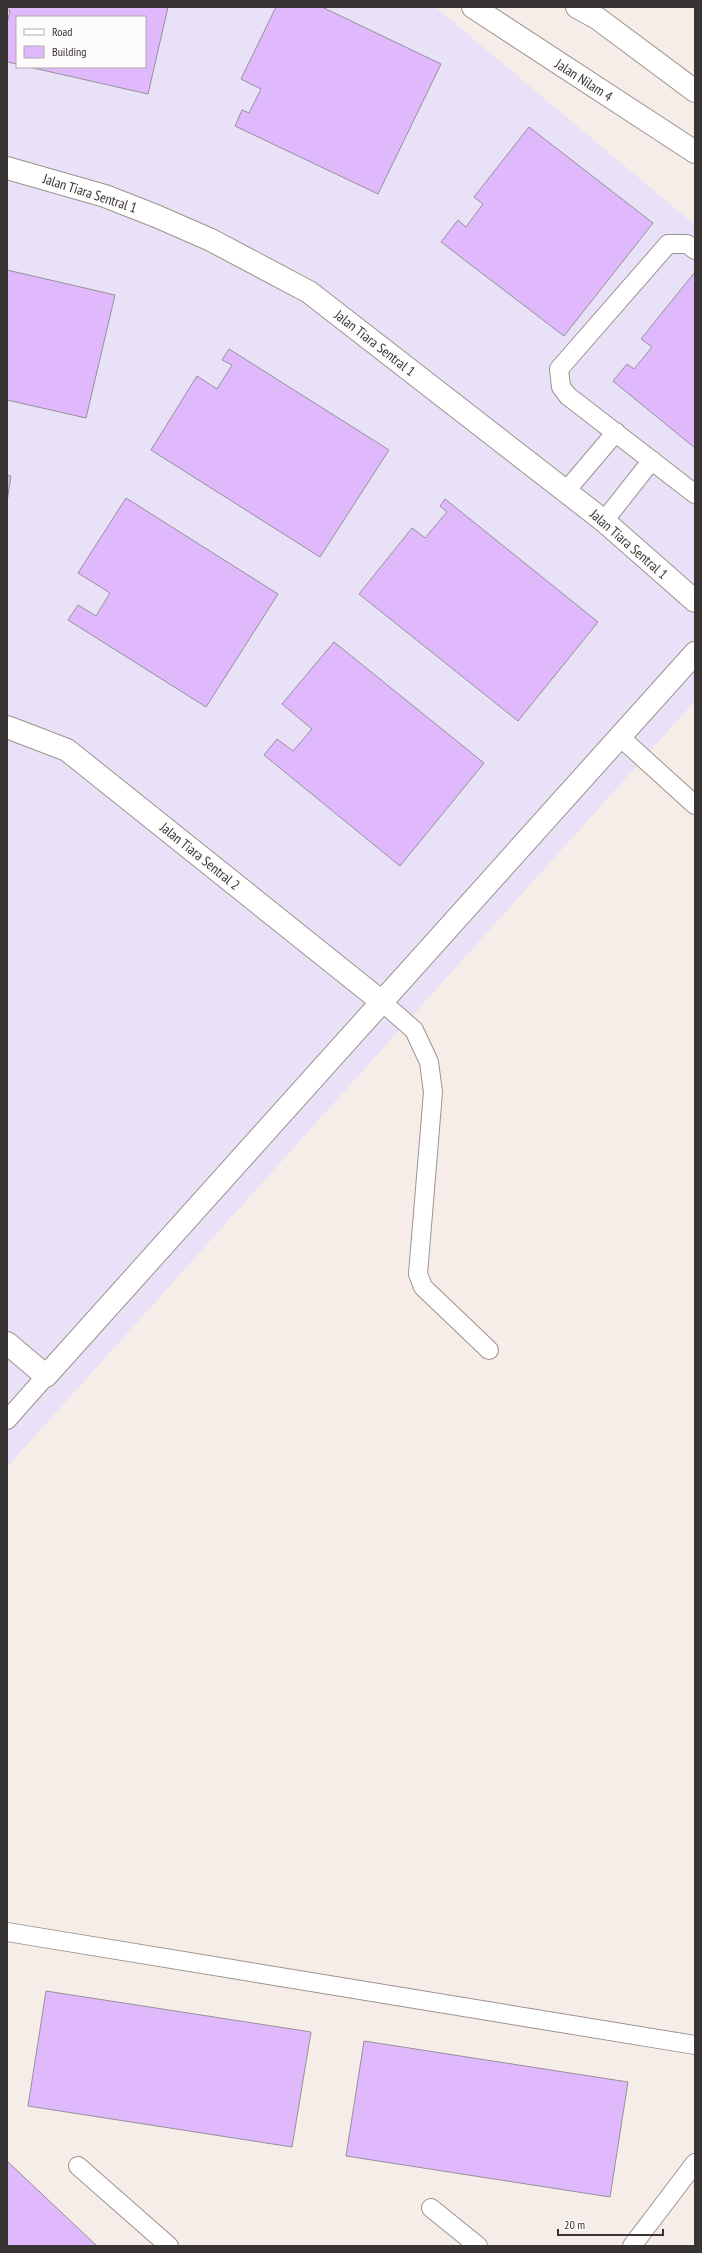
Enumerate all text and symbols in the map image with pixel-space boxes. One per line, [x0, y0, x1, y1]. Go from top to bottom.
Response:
legend [16, 16, 146, 68]
text: Road [52, 24, 72, 39]
text: Building [52, 44, 87, 59]
street label: Jalan Nilam 4 [551, 54, 617, 106]
street label: Jalan Tiara Sentral 1 [40, 169, 139, 217]
street label: Jalan Tiara Sentral 1 [330, 305, 419, 380]
street label: Jalan Tiara Sentral 1 [586, 505, 672, 583]
street label: Jalan Tiara Sentral 2 [156, 818, 244, 894]
scale bar [558, 2211, 663, 2237]
text: 20 m [564, 2217, 585, 2232]

